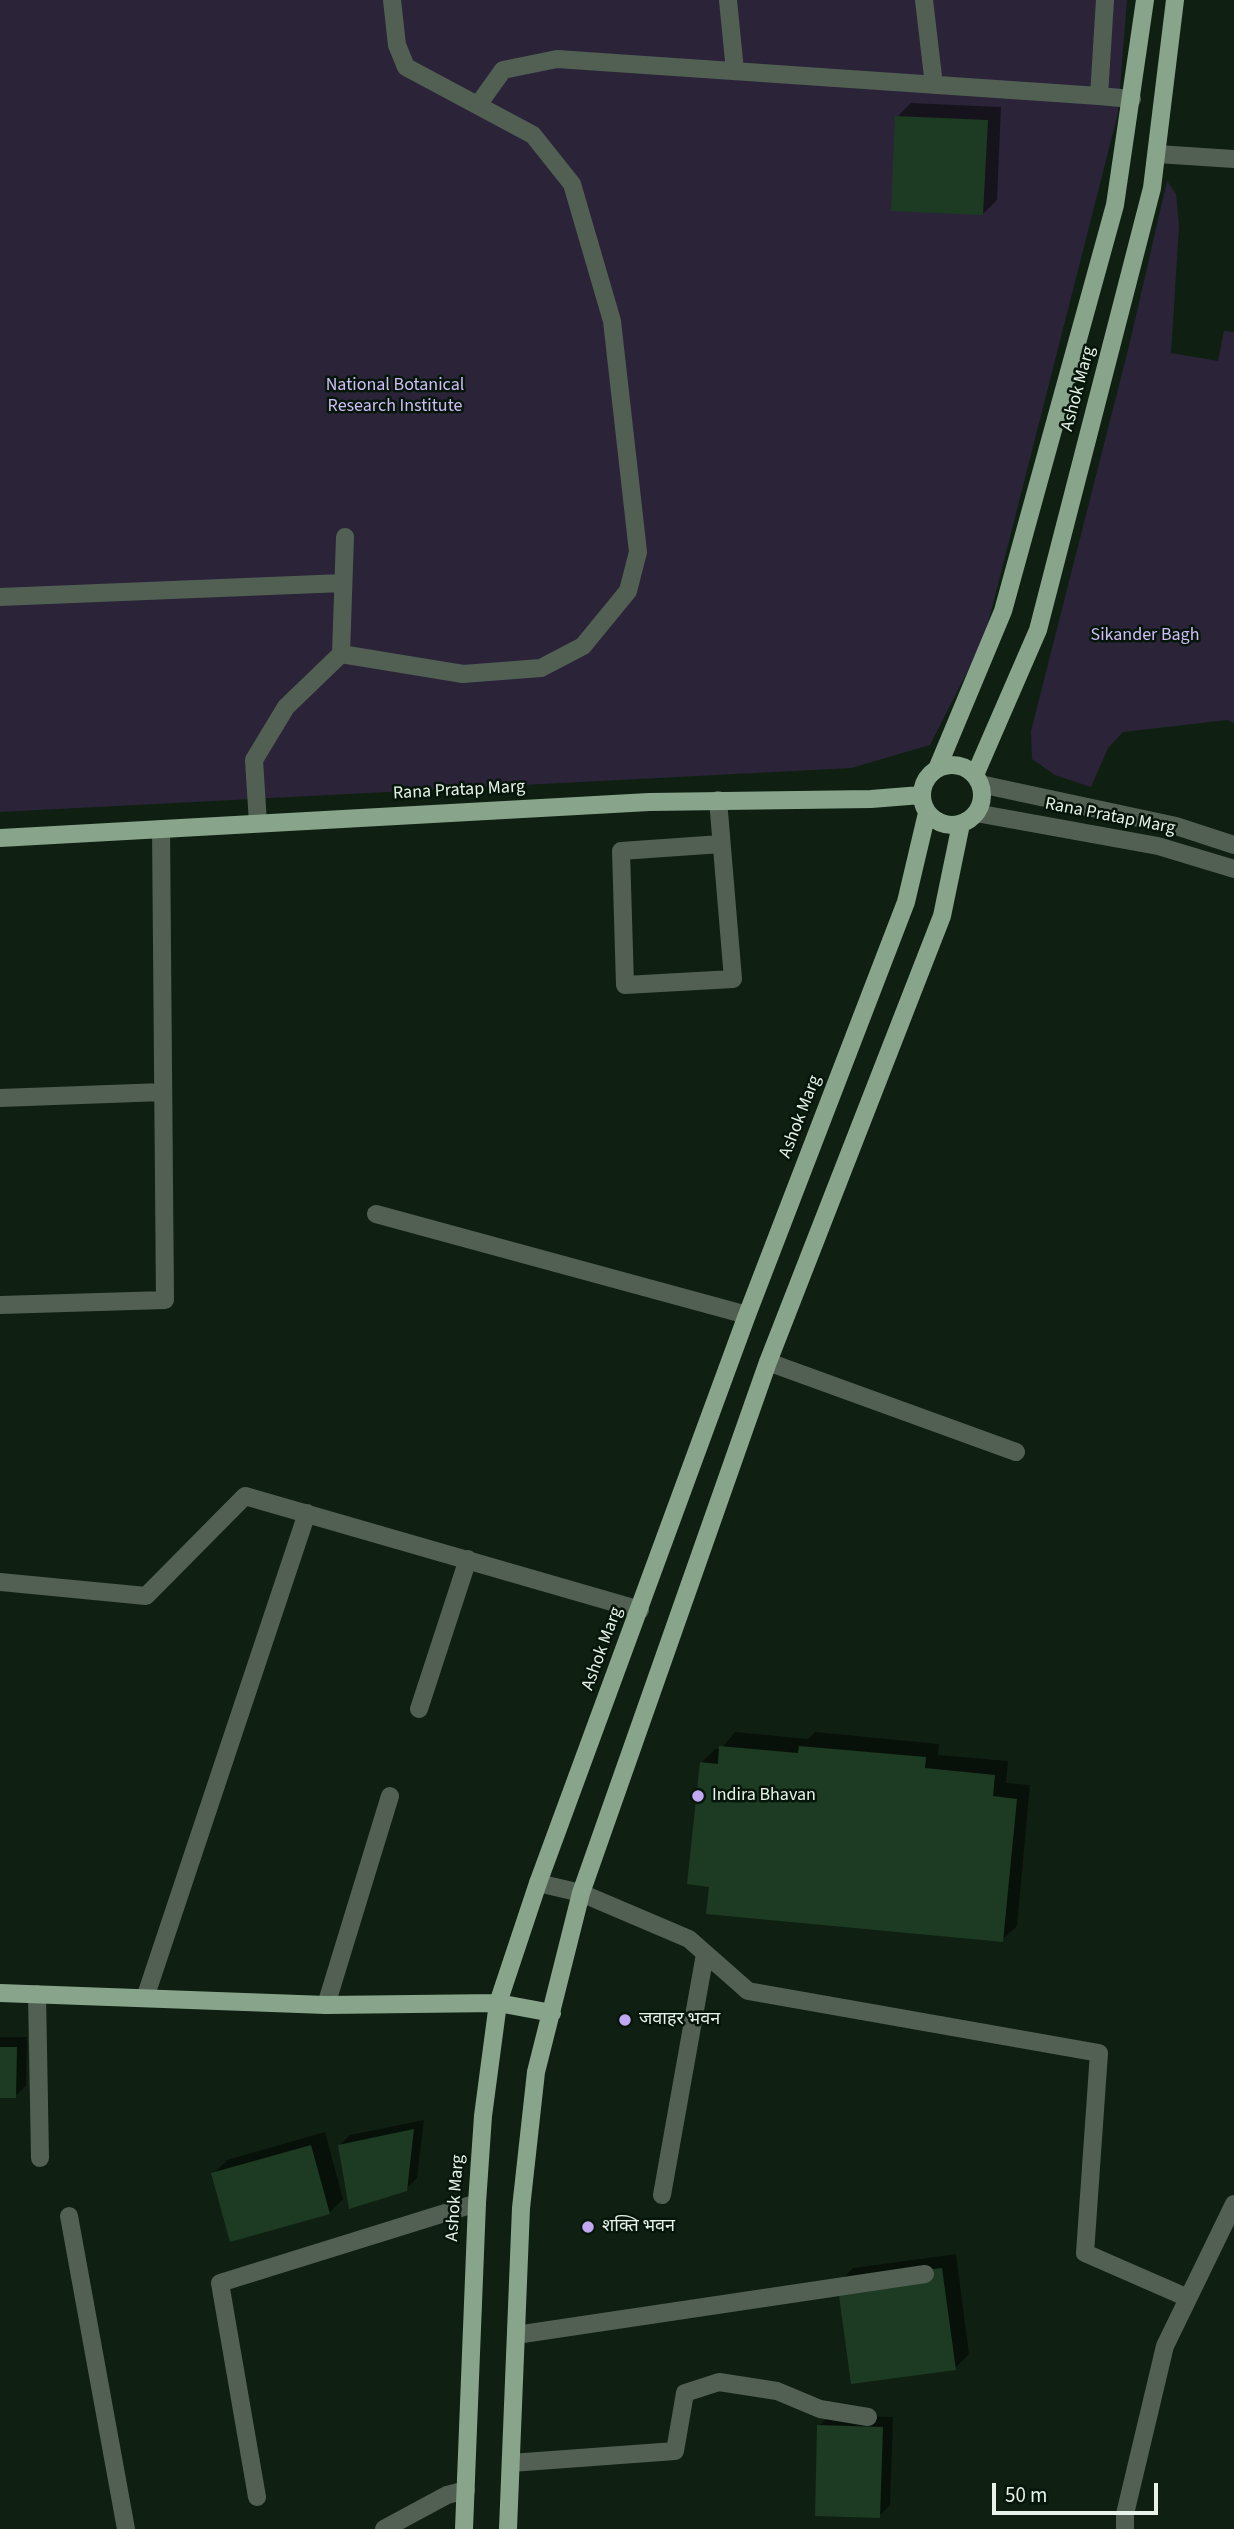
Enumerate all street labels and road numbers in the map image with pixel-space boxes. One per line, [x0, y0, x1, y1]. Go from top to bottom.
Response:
street label: Ashok Marg [1057, 344, 1101, 434]
street label: Rana Pratap Marg [392, 777, 526, 805]
street label: Rana Pratap Marg [1043, 794, 1177, 840]
street label: Ashok Marg [775, 1072, 827, 1162]
street label: Ashok Marg [578, 1604, 628, 1694]
street label: Ashok Marg [442, 2154, 470, 2242]

